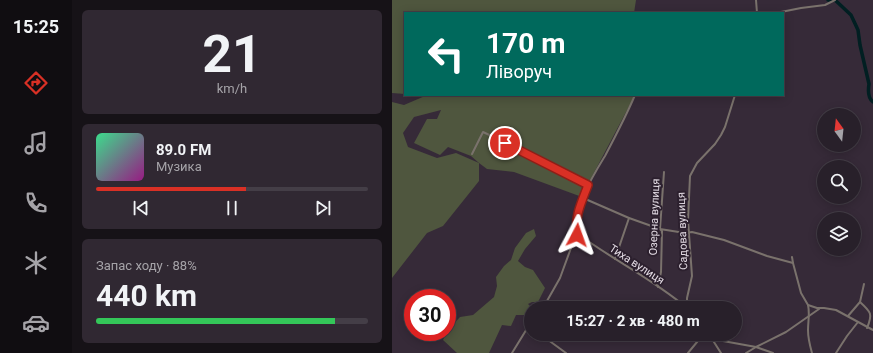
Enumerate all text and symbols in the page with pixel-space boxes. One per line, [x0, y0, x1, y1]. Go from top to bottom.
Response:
text: 15:25 [13, 16, 59, 37]
text: 21 [202, 24, 262, 85]
text: 170 m [486, 27, 565, 60]
icon: left [420, 28, 472, 80]
text: Ліворуч [486, 61, 552, 82]
icon: directions [22, 69, 50, 97]
text: km/h [217, 81, 247, 96]
north arrow [817, 108, 861, 152]
map controls [817, 108, 861, 256]
pin [488, 126, 522, 160]
icon: music [22, 129, 50, 157]
icon: arrive [494, 132, 516, 154]
text: 89.0 FM [156, 141, 211, 159]
text: Музика [156, 159, 202, 174]
button: search [817, 160, 861, 204]
street label: Озерна вулиця [647, 178, 662, 256]
icon: phone [22, 189, 50, 217]
street label: Садова вулиця [675, 192, 690, 270]
icon: previous [130, 197, 152, 219]
icon: pause [221, 197, 243, 219]
icon: next [312, 197, 334, 219]
button: layers [817, 212, 861, 256]
position arrow [556, 214, 598, 256]
street label: Тиха вулиця [607, 242, 667, 287]
icon: climate [22, 249, 50, 277]
text: Запас ходу · 88% [96, 258, 197, 273]
text: 440 km [96, 278, 197, 313]
speed limit sign: 30 [404, 289, 456, 341]
icon: car [22, 309, 50, 337]
text: 15:27 · 2 хв · 480 m [566, 312, 700, 330]

